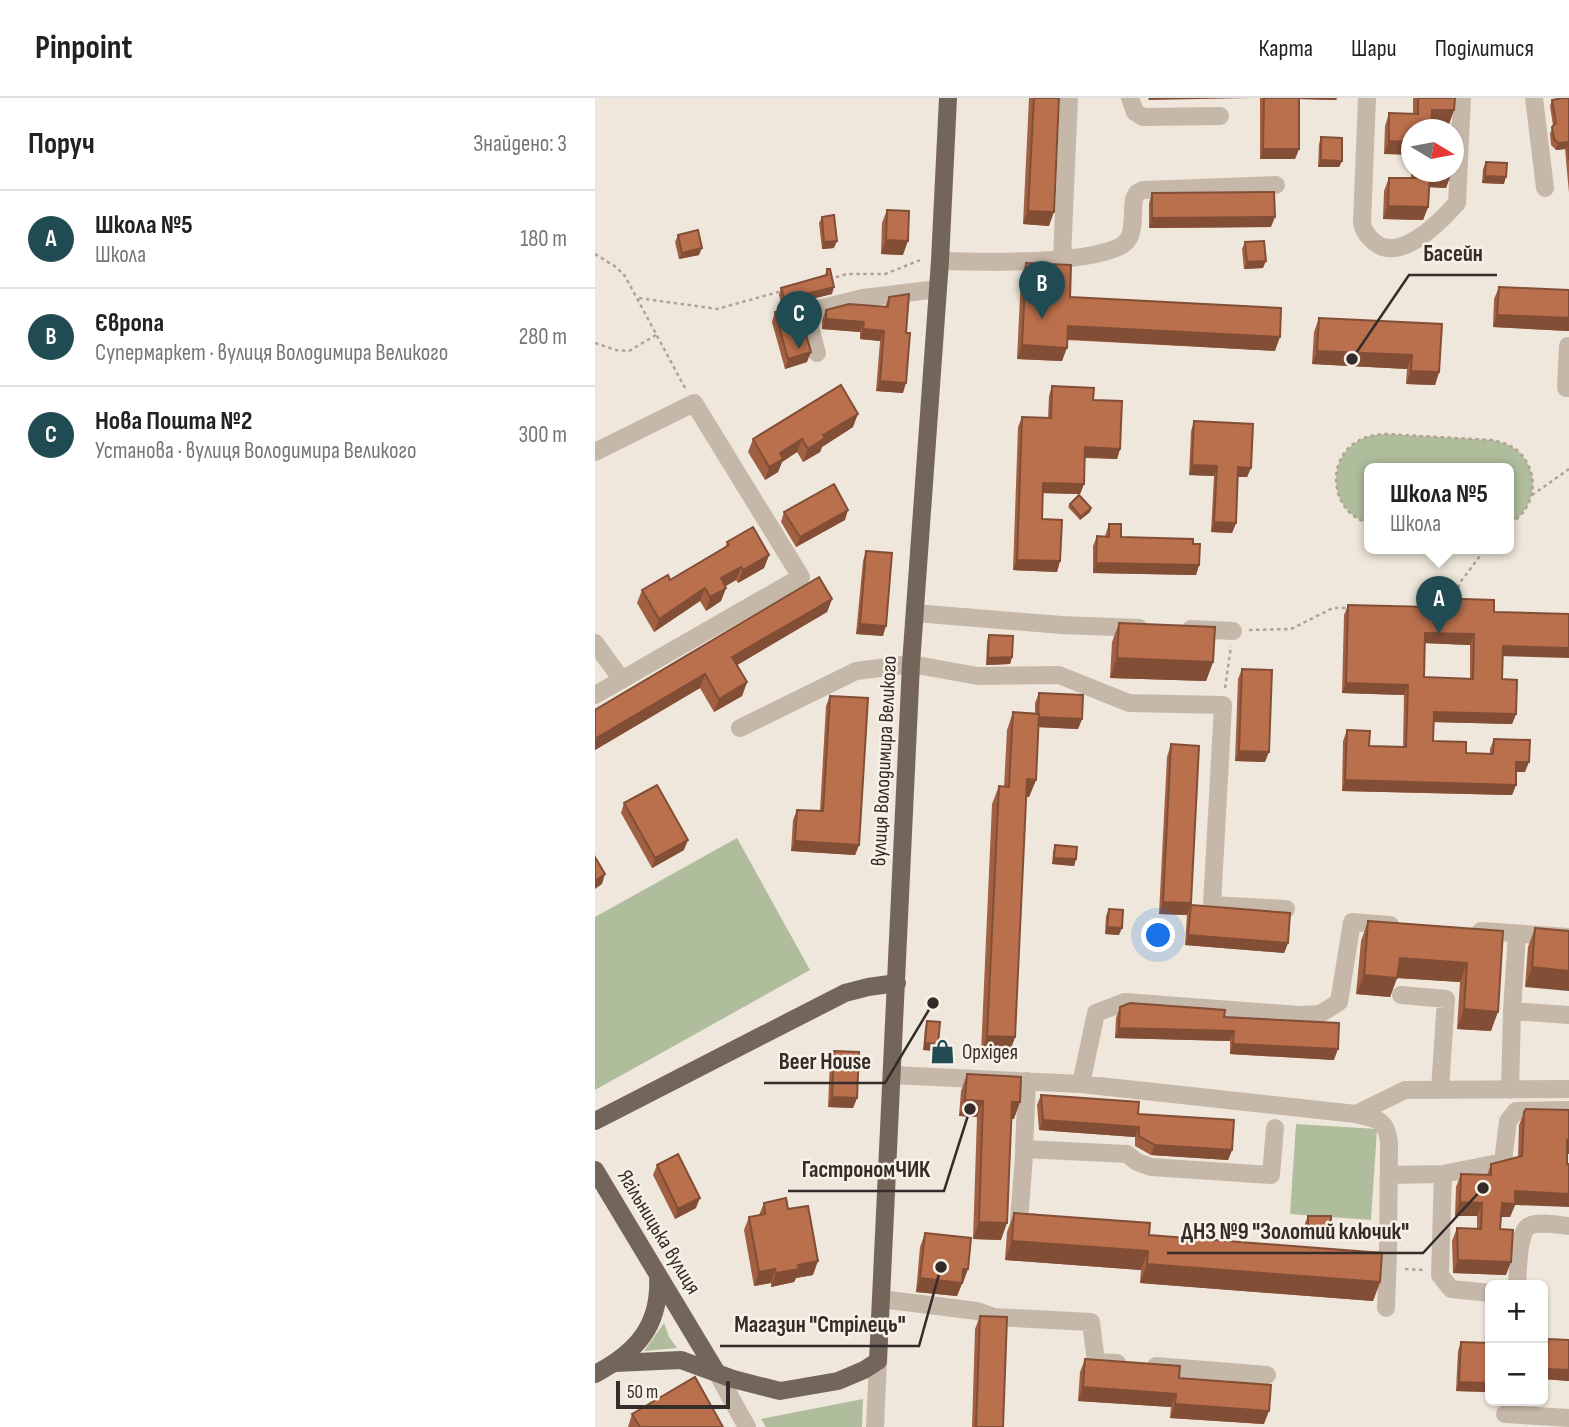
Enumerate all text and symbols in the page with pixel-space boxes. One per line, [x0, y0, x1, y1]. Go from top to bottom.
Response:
text: Pinpoint [35, 28, 132, 68]
text: Карта [1258, 34, 1313, 63]
text: Шари [1351, 34, 1397, 63]
text: Поділитися [1435, 34, 1534, 63]
north arrow [1401, 119, 1464, 182]
text: Поруч [28, 126, 95, 162]
text: Знайдено: 3 [473, 130, 567, 158]
text: Школа №5 [95, 210, 193, 241]
text: A [46, 225, 56, 253]
text: 180 m [520, 225, 567, 253]
callout: Басейн [1409, 231, 1497, 275]
text: Басейн [1423, 240, 1483, 268]
text: Школа [95, 241, 146, 269]
pin: B [1019, 261, 1065, 319]
pin: C [776, 291, 822, 349]
text: Європа [95, 308, 164, 339]
text: B [46, 323, 56, 351]
text: 280 m [519, 323, 567, 351]
text: Супермаркет · вулиця Володимира Великого [95, 339, 448, 367]
text: Нова Пошта №2 [95, 406, 252, 437]
text: C [45, 421, 57, 449]
text: 300 m [518, 421, 567, 449]
text: Установа · вулиця Володимира Великого [95, 437, 417, 465]
popup [1364, 463, 1514, 554]
text: Школа №5 [1390, 479, 1488, 510]
text: Школа [1390, 510, 1441, 538]
pin: A [1416, 576, 1462, 634]
street label: вулиця Володимира Великого [866, 655, 902, 867]
your location [1141, 918, 1175, 952]
shop icon: Орхідея [928, 1038, 956, 1066]
callout: Beer House [764, 1039, 885, 1083]
place label: Орхідея [962, 1040, 1018, 1065]
text: Beer House [779, 1048, 871, 1076]
callout: ГастрономЧИК [788, 1147, 944, 1191]
text: ГастрономЧИК [802, 1156, 931, 1184]
street label: Ягільницька вулиця [612, 1165, 706, 1299]
callout: ДНЗ №9 "Золотий ключик" [1167, 1209, 1423, 1253]
text: ДНЗ №9 "Золотий ключик" [1181, 1218, 1409, 1246]
map controls [1485, 1280, 1548, 1406]
button: + [1485, 1280, 1548, 1343]
callout: Магазин "Стрілець" [720, 1302, 919, 1346]
text: Магазин "Стрілець" [734, 1311, 906, 1339]
button: − [1485, 1343, 1548, 1406]
scale bar [616, 1378, 730, 1410]
text: 50 m [627, 1381, 658, 1404]

